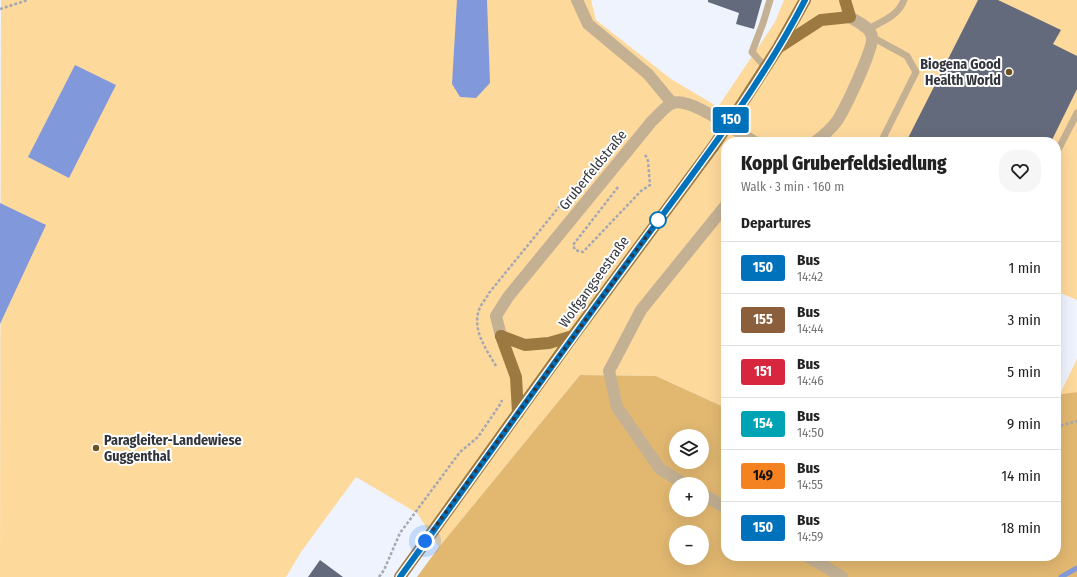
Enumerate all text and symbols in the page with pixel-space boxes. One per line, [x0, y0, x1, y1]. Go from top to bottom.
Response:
place label: Biogena Good Health World [920, 56, 1001, 89]
marker: Biogena Good Health World [1004, 67, 1014, 77]
line badge: 150 [708, 107, 754, 133]
text: 150 [721, 111, 741, 128]
street label: Gruberfeldstraße [556, 127, 630, 213]
button: heart [999, 150, 1041, 192]
text: Koppl Gruberfeldsiedlung [741, 152, 947, 175]
text: Walk · 3 min · 160 m [741, 179, 844, 194]
unlabelled marker [649, 211, 667, 229]
text: Departures [741, 214, 811, 232]
street label: Wolfgangseestraße [555, 233, 633, 331]
text: Bus [797, 251, 820, 269]
text: 150 [753, 259, 773, 276]
text: 1 min [1008, 259, 1041, 277]
text: 14:42 [797, 269, 823, 284]
text: Bus [797, 303, 820, 321]
text: 155 [753, 311, 773, 328]
text: 3 min [1007, 311, 1041, 329]
text: 14:44 [797, 321, 824, 336]
text: Bus [797, 355, 820, 373]
text: 151 [754, 363, 772, 380]
text: 5 min [1007, 363, 1041, 381]
text: 14:46 [797, 373, 824, 388]
text: Bus [797, 407, 820, 425]
text: 154 [753, 415, 773, 432]
text: 9 min [1007, 415, 1041, 433]
text: 14:50 [797, 425, 824, 440]
map controls [669, 429, 709, 565]
button: layers [669, 429, 709, 469]
place label: Paragleiter-Landewiese Guggenthal [104, 432, 242, 465]
marker: Paragleiter-Landewiese Guggenthal [91, 443, 101, 453]
text: Bus [797, 459, 820, 477]
text: 149 [753, 467, 773, 484]
text: 14 min [1001, 467, 1041, 485]
button: + [669, 477, 709, 517]
text: 14:55 [797, 477, 823, 492]
text: Bus [797, 511, 820, 529]
text: 150 [753, 519, 773, 536]
text: 18 min [1001, 519, 1041, 537]
button: − [669, 525, 709, 565]
text: 14:59 [797, 529, 823, 544]
your location [415, 531, 435, 551]

